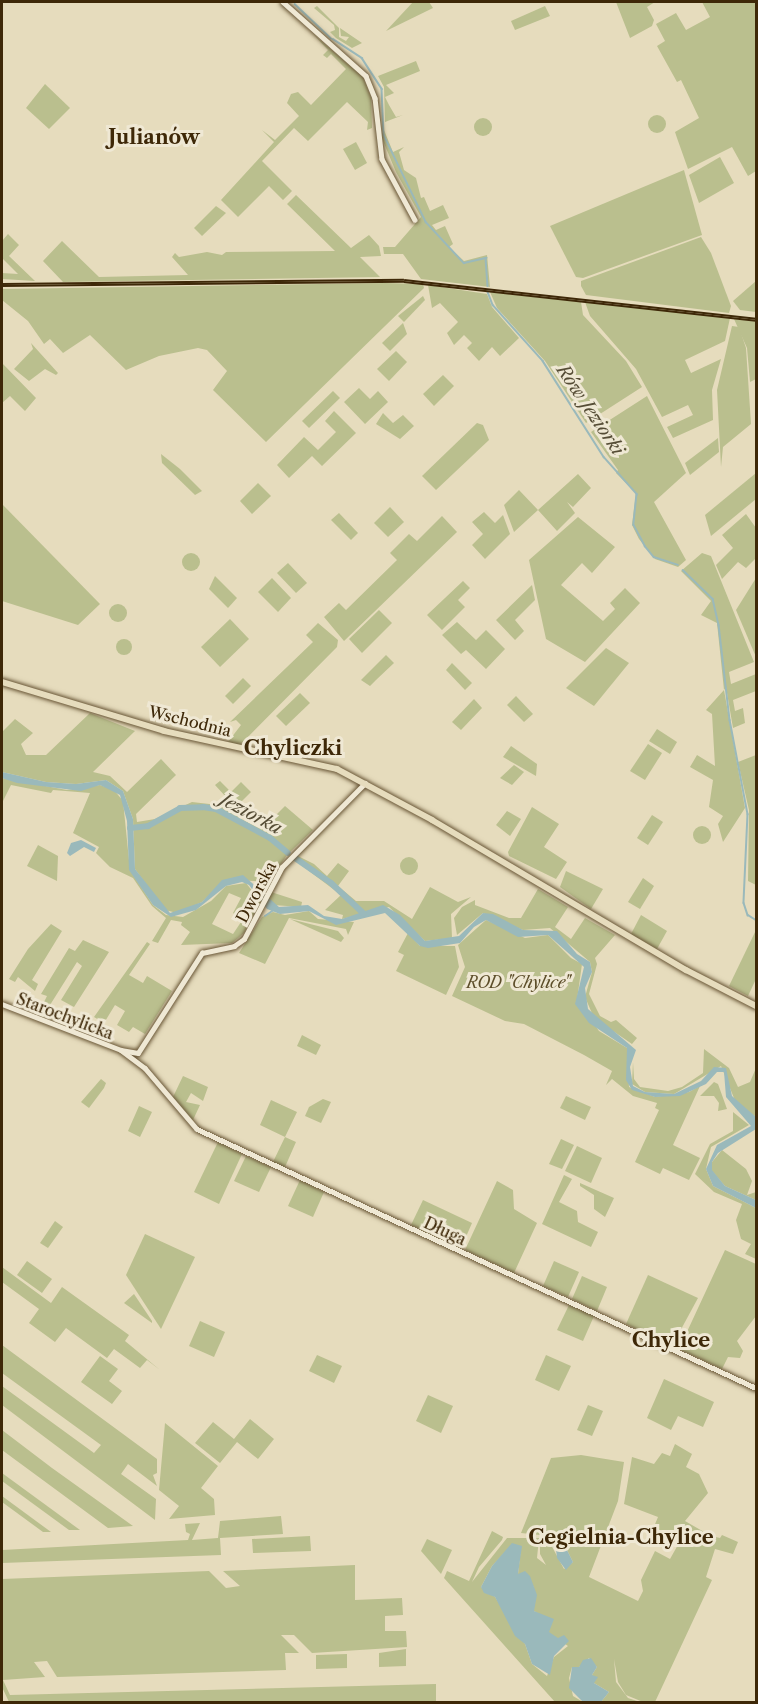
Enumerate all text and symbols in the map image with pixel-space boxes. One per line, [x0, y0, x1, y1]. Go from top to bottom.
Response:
district label: Julianów [108, 125, 200, 149]
water label: Rów Jeziorki [552, 361, 628, 459]
street label: Wschodnia [147, 701, 233, 741]
district label: Chyliczki [244, 736, 342, 760]
water label: Jeziorka [216, 789, 286, 839]
street label: Dworska [232, 858, 280, 926]
park label: ROD "Chylice" [467, 972, 569, 992]
street label: Starochylicka [14, 989, 116, 1043]
street label: Długa [421, 1213, 469, 1249]
district label: Chylice [632, 1328, 710, 1352]
district label: Cegielnia-Chylice [528, 1525, 714, 1549]

